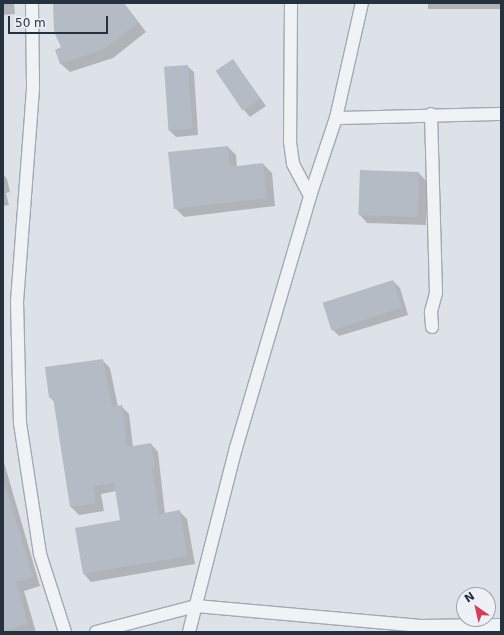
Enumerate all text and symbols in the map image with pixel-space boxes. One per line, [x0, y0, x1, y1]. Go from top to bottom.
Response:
scale bar [10, 8, 110, 34]
text: 50 m [15, 16, 46, 30]
north arrow [456, 587, 496, 627]
text: N [462, 589, 477, 605]

